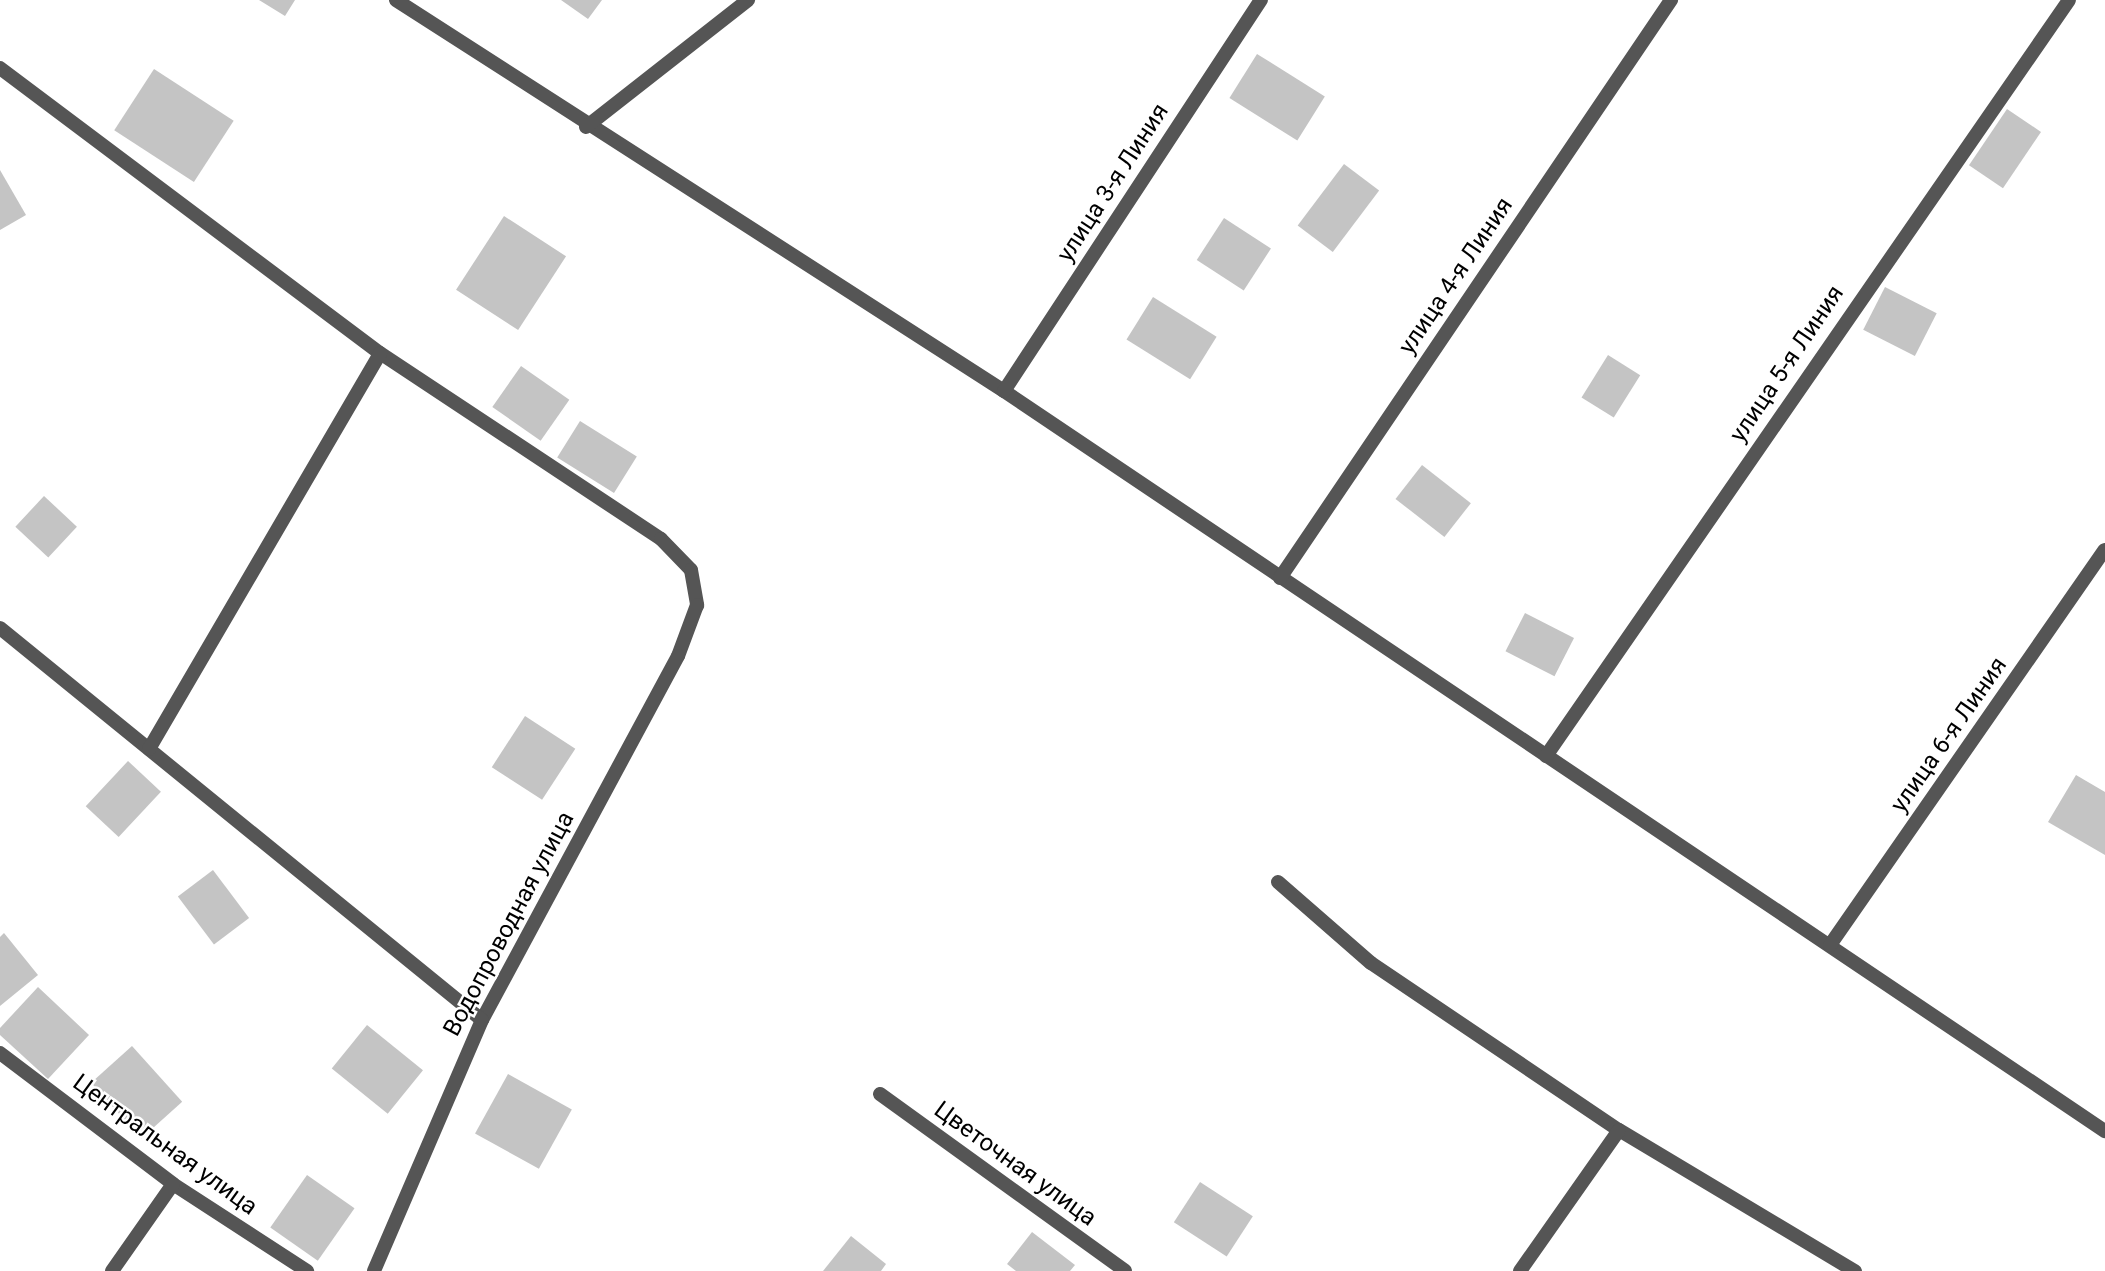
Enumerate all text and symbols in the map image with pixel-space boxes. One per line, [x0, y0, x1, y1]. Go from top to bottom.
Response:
street label: улица 3-я Линия [1051, 99, 1175, 267]
street label: улица 4-я Линия [1393, 192, 1519, 360]
street label: улица 5-я Линия [1724, 280, 1850, 448]
street label: улица 6-я Линия [1885, 652, 2013, 818]
street label: Водопроводная улица [438, 807, 580, 1041]
street label: Центральная улица [67, 1068, 263, 1222]
street label: Цветочная улица [928, 1095, 1102, 1233]

